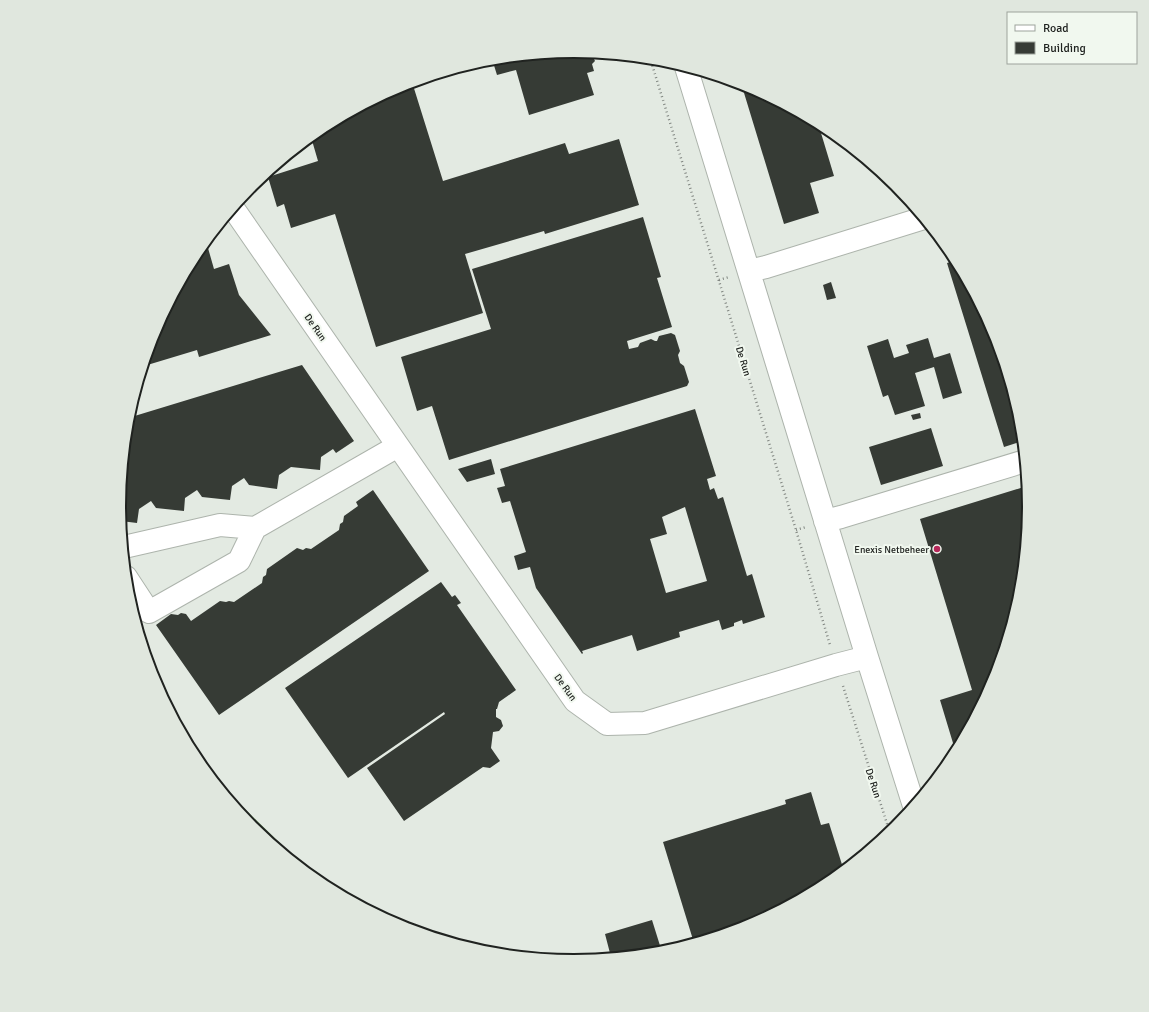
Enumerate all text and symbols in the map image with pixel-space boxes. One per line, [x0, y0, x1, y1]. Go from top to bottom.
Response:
legend [1007, 12, 1137, 64]
text: Road [1043, 21, 1069, 36]
text: Building [1043, 41, 1086, 56]
street label: De Run [302, 312, 329, 343]
street label: De Run [733, 345, 753, 378]
place label: Enexis Netbeheer [854, 544, 929, 556]
marker: Enexis Netbeheer [932, 544, 942, 554]
street label: De Run [551, 672, 579, 703]
street label: De Run [863, 767, 883, 800]

